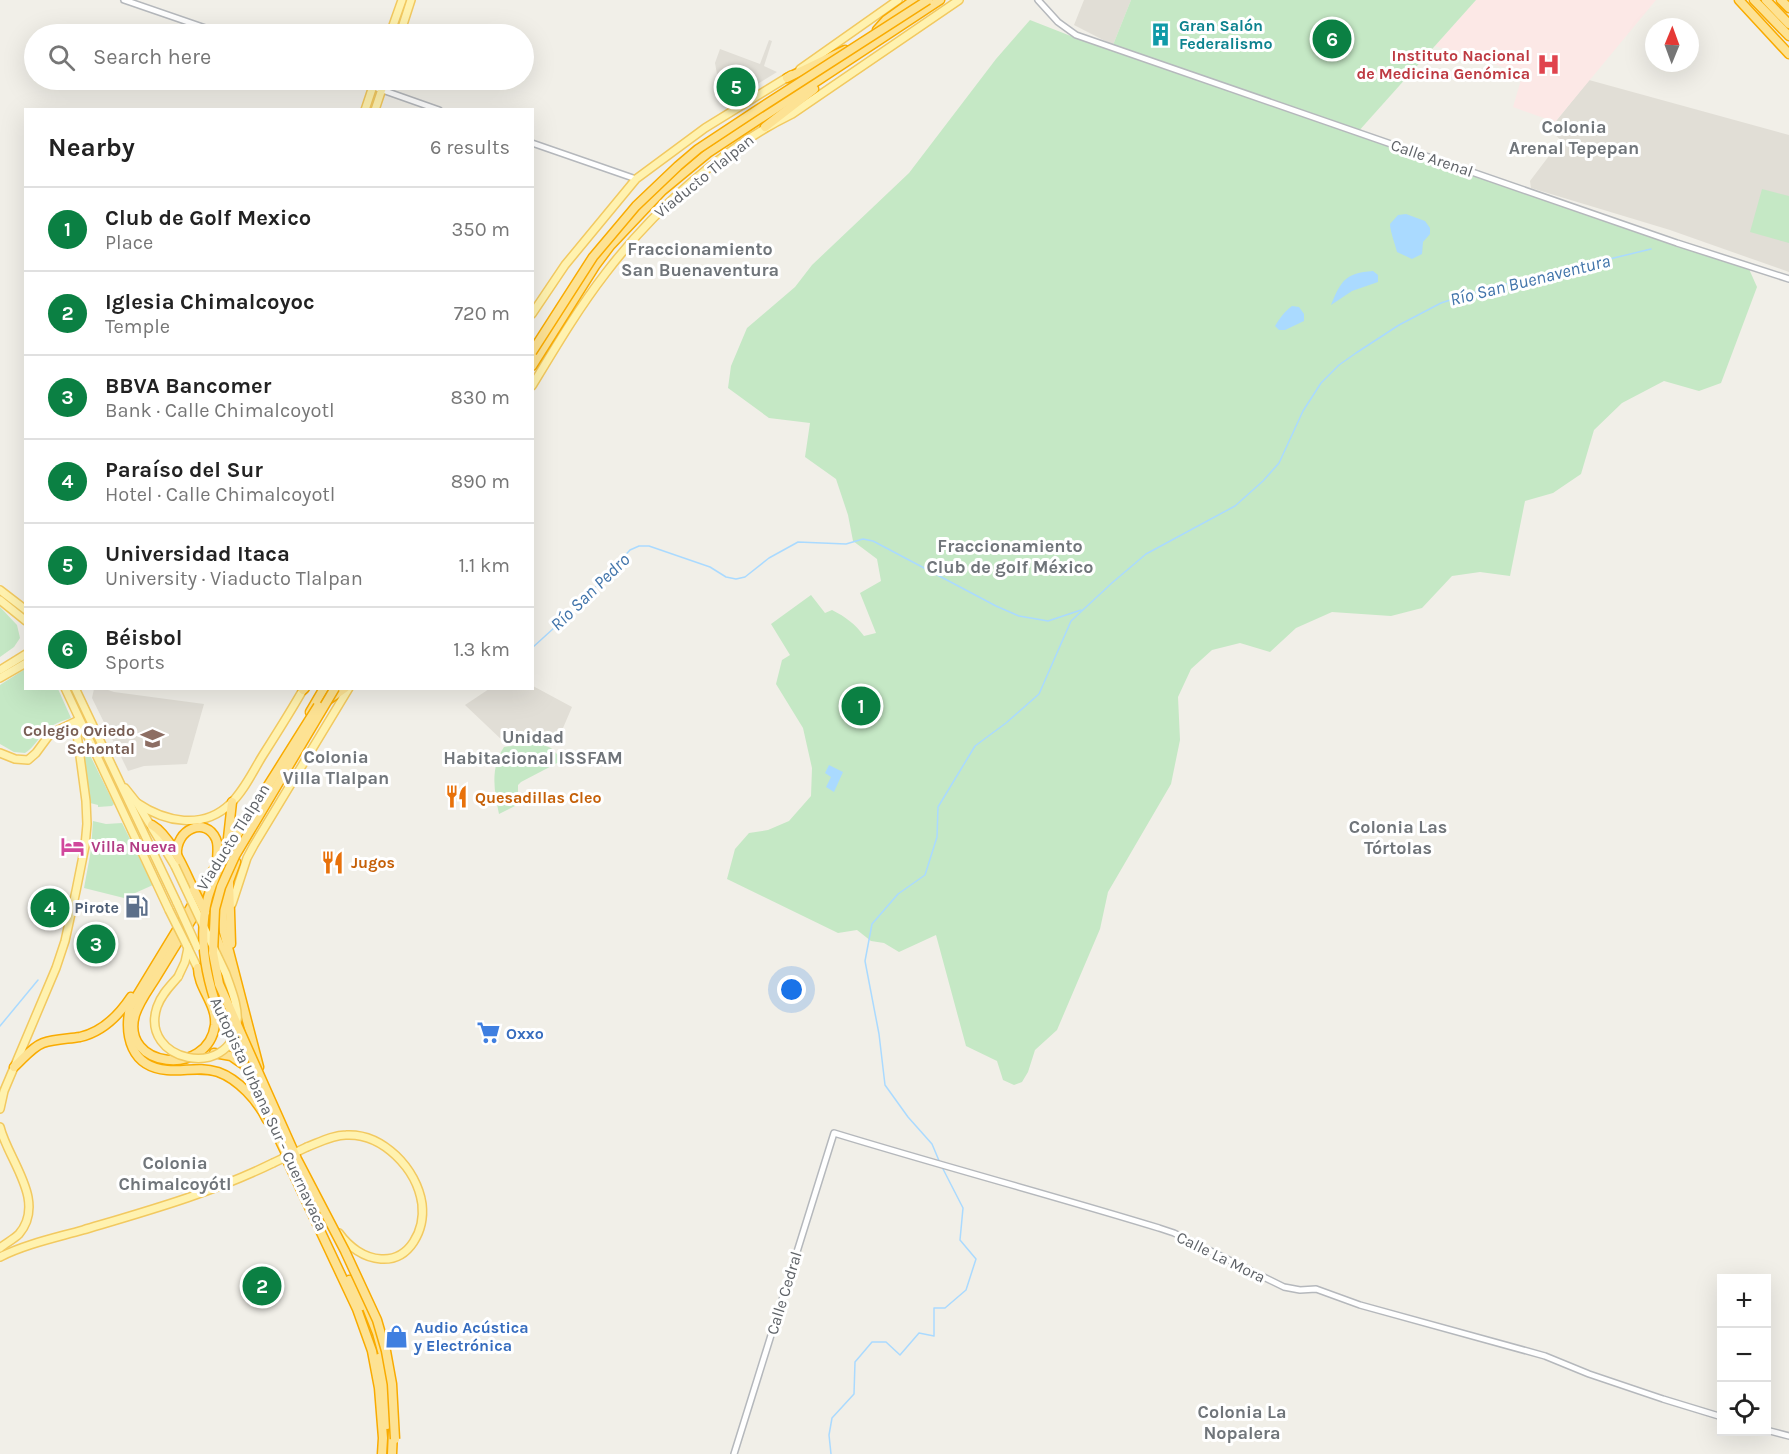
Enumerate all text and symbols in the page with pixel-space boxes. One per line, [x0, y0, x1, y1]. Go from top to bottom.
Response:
place label: Gran Salón Federalismo [1179, 16, 1272, 53]
pin: 6 [1312, 16, 1352, 62]
north arrow [1645, 18, 1699, 72]
building icon: Gran Salón Federalismo [1148, 21, 1174, 47]
search box [24, 24, 534, 90]
icon: search [45, 41, 78, 74]
text: Search here [93, 44, 211, 70]
place label: Instituto Nacional de Medicina Genómica [1356, 46, 1530, 83]
hospital icon: Instituto Nacional de Medicina Genómica [1535, 51, 1561, 77]
pin: 5 [716, 64, 756, 110]
district label: Colonia Arenal Tepepan [1509, 116, 1639, 159]
street label: Viaducto Tlalpan [651, 130, 757, 222]
text: Nearby [48, 132, 135, 163]
street label: Calle Arenal [1388, 135, 1476, 181]
text: 6 results [430, 136, 510, 159]
text: Club de Golf Mexico [105, 205, 311, 231]
text: 1 [64, 218, 71, 241]
text: 350 m [452, 218, 510, 241]
text: Place [105, 231, 153, 254]
district label: Fraccionamiento San Buenaventura [621, 238, 779, 281]
water label: Río San Buenaventura [1448, 249, 1612, 311]
text: Iglesia Chimalcoyoc [105, 289, 315, 315]
text: 2 [61, 302, 74, 325]
text: 720 m [454, 302, 510, 325]
text: Temple [105, 315, 170, 338]
text: BBVA Bancomer [105, 373, 271, 399]
text: 3 [61, 386, 74, 409]
text: 830 m [451, 386, 510, 409]
text: Bank · Calle Chimalcoyotl [105, 399, 335, 422]
text: Paraíso del Sur [105, 457, 263, 483]
text: 4 [62, 470, 73, 493]
text: 890 m [451, 470, 510, 493]
text: Hotel · Calle Chimalcoyotl [105, 483, 335, 506]
district label: Fraccionamiento Club de golf México [926, 535, 1094, 578]
text: Universidad Itaca [105, 541, 290, 567]
water label: Río San Pedro [546, 549, 634, 635]
text: 5 [62, 554, 73, 577]
text: 1.1 km [458, 554, 510, 577]
text: University · Viaducto Tlalpan [105, 567, 363, 590]
text: Béisbol [105, 625, 182, 651]
text: 6 [61, 638, 74, 661]
text: 1.3 km [453, 638, 510, 661]
text: Sports [105, 651, 165, 674]
pin: 1 [842, 684, 880, 728]
place label: Colegio Oviedo Schontal [23, 721, 135, 758]
school or university icon: Colegio Oviedo Schontal [140, 726, 166, 752]
district label: Unidad Habitacional ISSFAM [443, 726, 623, 769]
district label: Colonia Villa Tlalpan [283, 746, 389, 789]
street label: Viaducto Tlalpan [193, 780, 273, 894]
restaurant icon: Quesadillas Cleo [444, 784, 470, 810]
place label: Quesadillas Cleo [475, 788, 602, 807]
district label: Colonia Las Tórtolas [1349, 816, 1447, 859]
hotel icon: Villa Nueva [60, 833, 86, 859]
place label: Villa Nueva [91, 837, 177, 856]
restaurant icon: Jugos [320, 849, 346, 875]
place label: Jugos [351, 853, 395, 872]
pin: 4 [31, 886, 70, 930]
fuel station icon: Pirote [124, 894, 150, 920]
place label: Pirote [74, 898, 119, 917]
pin: 3 [76, 922, 116, 966]
your location [777, 975, 806, 1004]
street label: Autopista Urbana Sur - Cuernavaca [206, 994, 332, 1234]
supermarket icon: Oxxo [475, 1020, 501, 1046]
place label: Oxxo [506, 1024, 544, 1043]
district label: Colonia Chimalcoyótl [118, 1152, 232, 1195]
street label: Calle La Mora [1173, 1227, 1269, 1287]
street label: Calle Cedral [762, 1249, 806, 1337]
pin: 2 [242, 1264, 282, 1308]
map controls [1717, 1274, 1771, 1436]
button: + [1717, 1274, 1771, 1328]
place label: Audio Acústica y Electrónica [414, 1318, 529, 1355]
shop icon: Audio Acústica y Electrónica [383, 1323, 409, 1349]
button: − [1717, 1328, 1771, 1382]
button: locate [1717, 1382, 1771, 1436]
district label: Colonia La Nopalera [1198, 1401, 1286, 1444]

